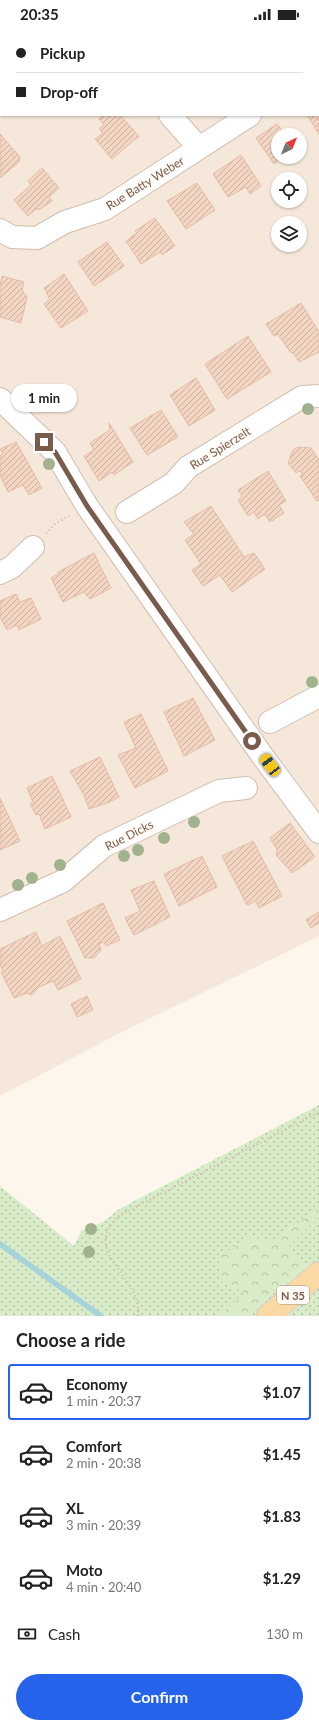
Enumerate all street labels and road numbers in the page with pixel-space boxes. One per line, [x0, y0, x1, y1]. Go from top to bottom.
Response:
street label: Rue Batty Weber [103, 153, 187, 213]
street label: Rue Spierzelt [187, 423, 254, 473]
street label: Rue Dicks [102, 816, 156, 854]
road number: N 35 [277, 1286, 309, 1304]

